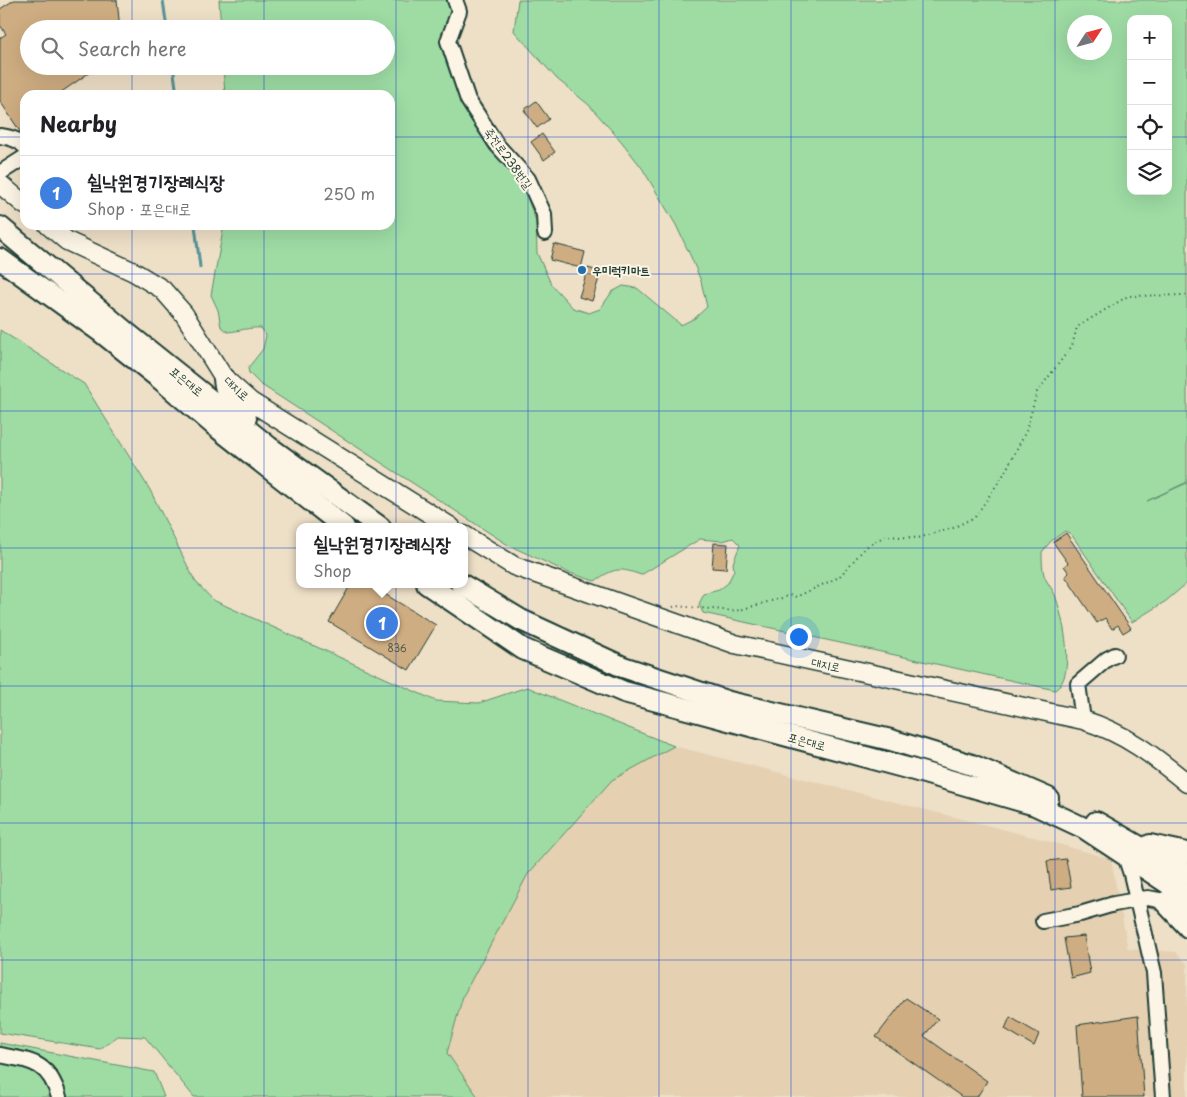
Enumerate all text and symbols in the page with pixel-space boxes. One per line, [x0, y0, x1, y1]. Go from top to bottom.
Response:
north arrow [1067, 15, 1112, 60]
map controls [1127, 15, 1172, 195]
button: + [1127, 15, 1172, 60]
search box [20, 20, 395, 75]
icon: search [38, 34, 66, 62]
text: Search here [78, 34, 187, 62]
button: − [1127, 60, 1172, 105]
button: locate [1127, 105, 1172, 150]
text: Nearby [40, 107, 117, 139]
street label: 죽전로238번길 [481, 124, 538, 193]
button: layers [1127, 150, 1172, 195]
text: 쉴낙원경기장례식장 [87, 167, 225, 195]
text: 1 [52, 181, 60, 205]
text: 250 m [324, 181, 375, 205]
text: Shop · 포은대로 [87, 196, 191, 220]
place label: 우미럭키마트 [592, 261, 650, 279]
marker: 우미럭키마트 [576, 264, 588, 276]
street label: 포은대로 [166, 362, 208, 400]
street label: 대지로 [220, 372, 254, 404]
popup [296, 523, 468, 588]
text: 쉴낙원경기장례식장 [313, 529, 451, 557]
text: Shop [313, 558, 351, 582]
pin: 1 [366, 604, 398, 642]
your location [786, 624, 812, 650]
house number: 836 [387, 640, 407, 655]
street label: 대지로 [810, 652, 842, 676]
street label: 포은대로 [786, 727, 828, 755]

